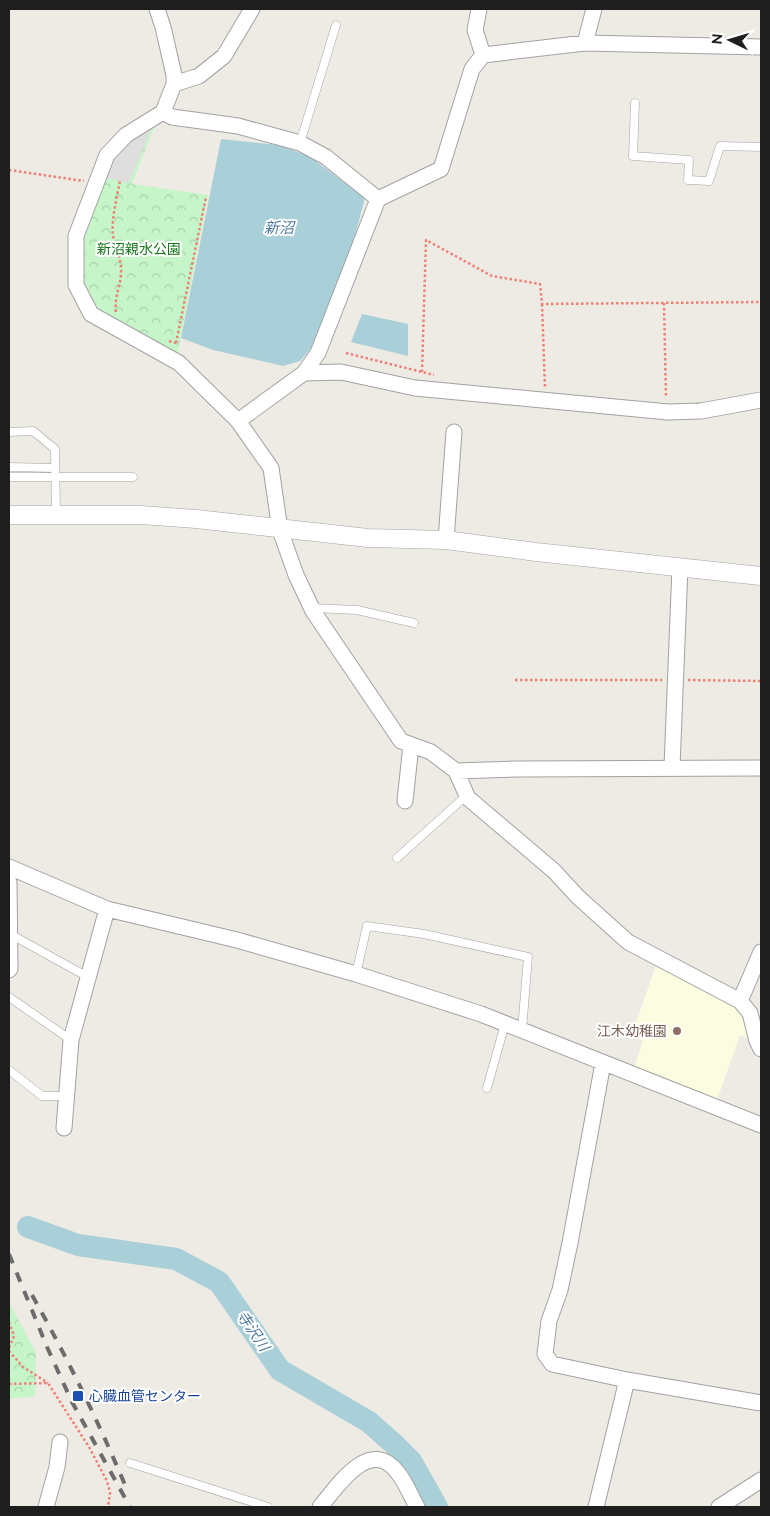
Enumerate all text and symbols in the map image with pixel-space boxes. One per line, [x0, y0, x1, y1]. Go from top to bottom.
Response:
north arrow [705, 15, 755, 65]
text: N [709, 33, 725, 45]
water label: 新沼 [264, 219, 296, 237]
park label: 新沼親水公園 [97, 241, 181, 257]
place label: 江木幼稚園 [597, 1023, 667, 1039]
marker: 江木幼稚園 [671, 1025, 683, 1037]
water label: 寺沢川 [233, 1307, 274, 1356]
place label: 心臓血管センター [89, 1388, 201, 1404]
marker: 心臓血管センター [71, 1389, 85, 1403]

